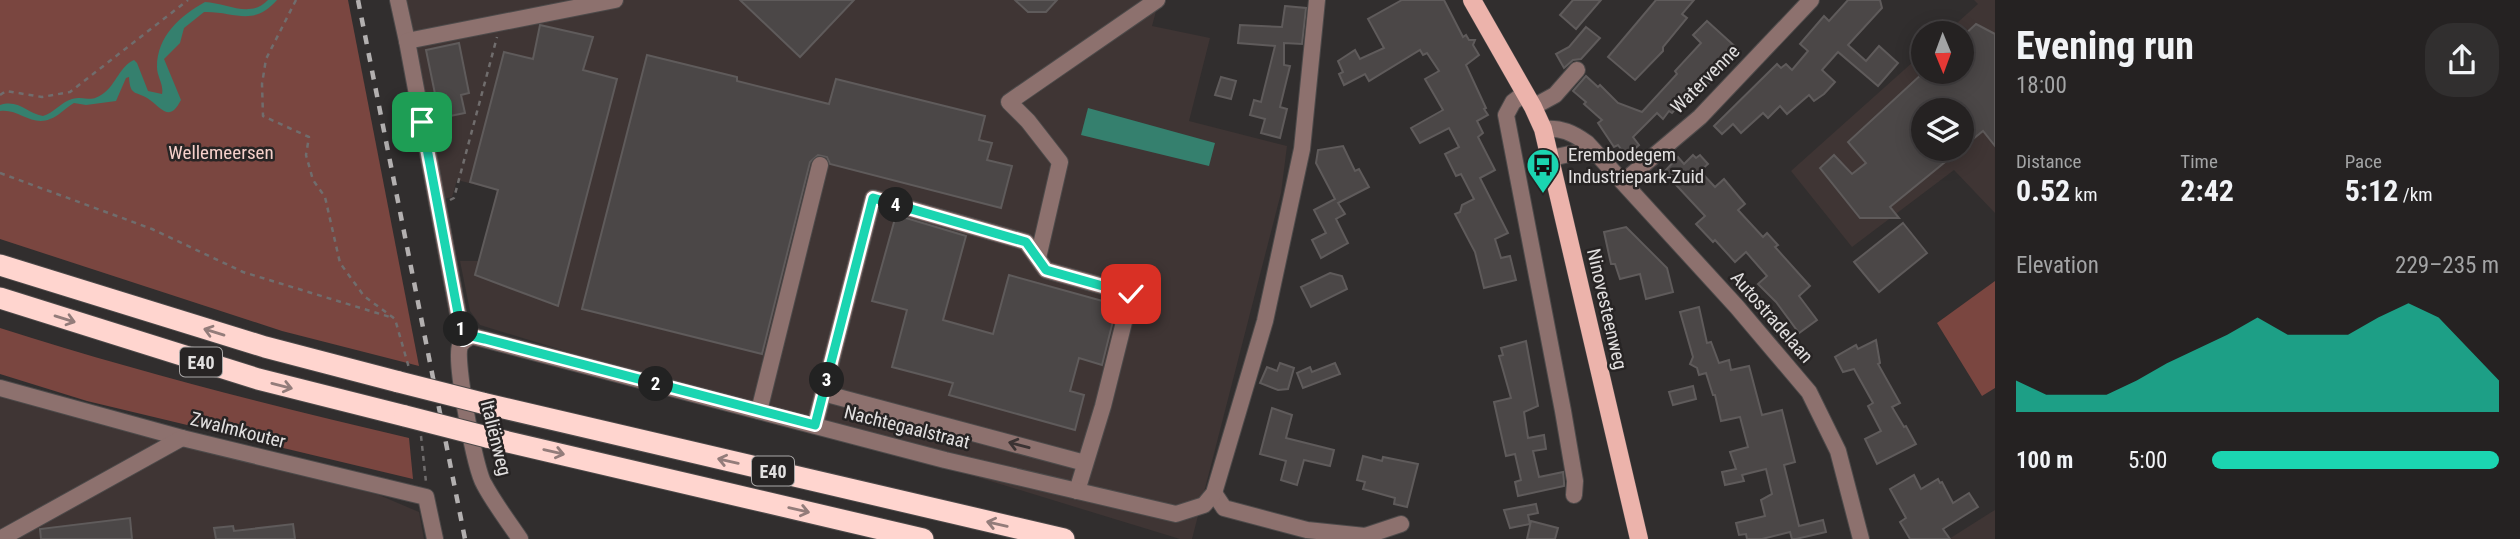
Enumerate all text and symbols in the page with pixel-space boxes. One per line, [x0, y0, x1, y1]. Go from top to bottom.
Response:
north arrow [1911, 21, 1974, 84]
map controls [1911, 21, 1974, 161]
button: share [2425, 23, 2499, 97]
text: Evening run [2016, 24, 2194, 68]
street label: Watervenne [1666, 40, 1744, 118]
text: 18:00 [2016, 72, 2067, 99]
pin [392, 92, 452, 152]
button: layers [1911, 98, 1974, 161]
icon: arrive [403, 103, 441, 141]
park label: Wellemeersen [168, 141, 274, 164]
place label: Erembodegem Industriepark-Zuid [1568, 143, 1704, 188]
bus stop icon: Erembodegem Industriepark-Zuid [1524, 146, 1562, 195]
text: Distance [2016, 150, 2081, 173]
text: Time [2180, 150, 2218, 173]
text: Pace [2345, 150, 2382, 173]
text: 0.52 [2016, 173, 2070, 208]
text: 2:42 [2180, 173, 2234, 208]
text: 5:12 [2345, 173, 2398, 208]
text: km [2070, 183, 2097, 206]
text: /km [2398, 183, 2433, 206]
pin: 4 [878, 188, 914, 222]
text: 4 [891, 193, 900, 216]
street label: Ninovesteenweg [1582, 246, 1632, 372]
text: Elevation [2016, 252, 2099, 279]
text: 229–235 m [2395, 252, 2499, 279]
pin [1101, 264, 1161, 324]
street label: Autostradelaan [1726, 266, 1818, 368]
icon: check [1112, 275, 1150, 313]
pin: 1 [444, 312, 478, 346]
one-way arrow [54, 313, 76, 326]
text: 1 [456, 317, 465, 340]
one-way arrow [204, 324, 226, 337]
road number: E40 [180, 348, 222, 376]
pin: 3 [810, 362, 844, 398]
pin: 2 [638, 366, 674, 402]
text: 3 [822, 368, 831, 391]
text: 2 [651, 372, 660, 395]
one-way arrow [271, 380, 293, 393]
street label: Italiënweg [476, 398, 516, 478]
street label: Nachtegaalstraat [842, 400, 972, 454]
street label: Zwalmkouter [188, 407, 288, 453]
one-way arrow [1008, 438, 1031, 451]
one-way arrow [542, 446, 564, 459]
text: 100 m [2016, 447, 2073, 474]
text: 5:00 [2128, 447, 2167, 474]
one-way arrow [717, 453, 740, 467]
road number: E40 [752, 457, 794, 486]
one-way arrow [787, 504, 810, 517]
one-way arrow [986, 516, 1009, 530]

